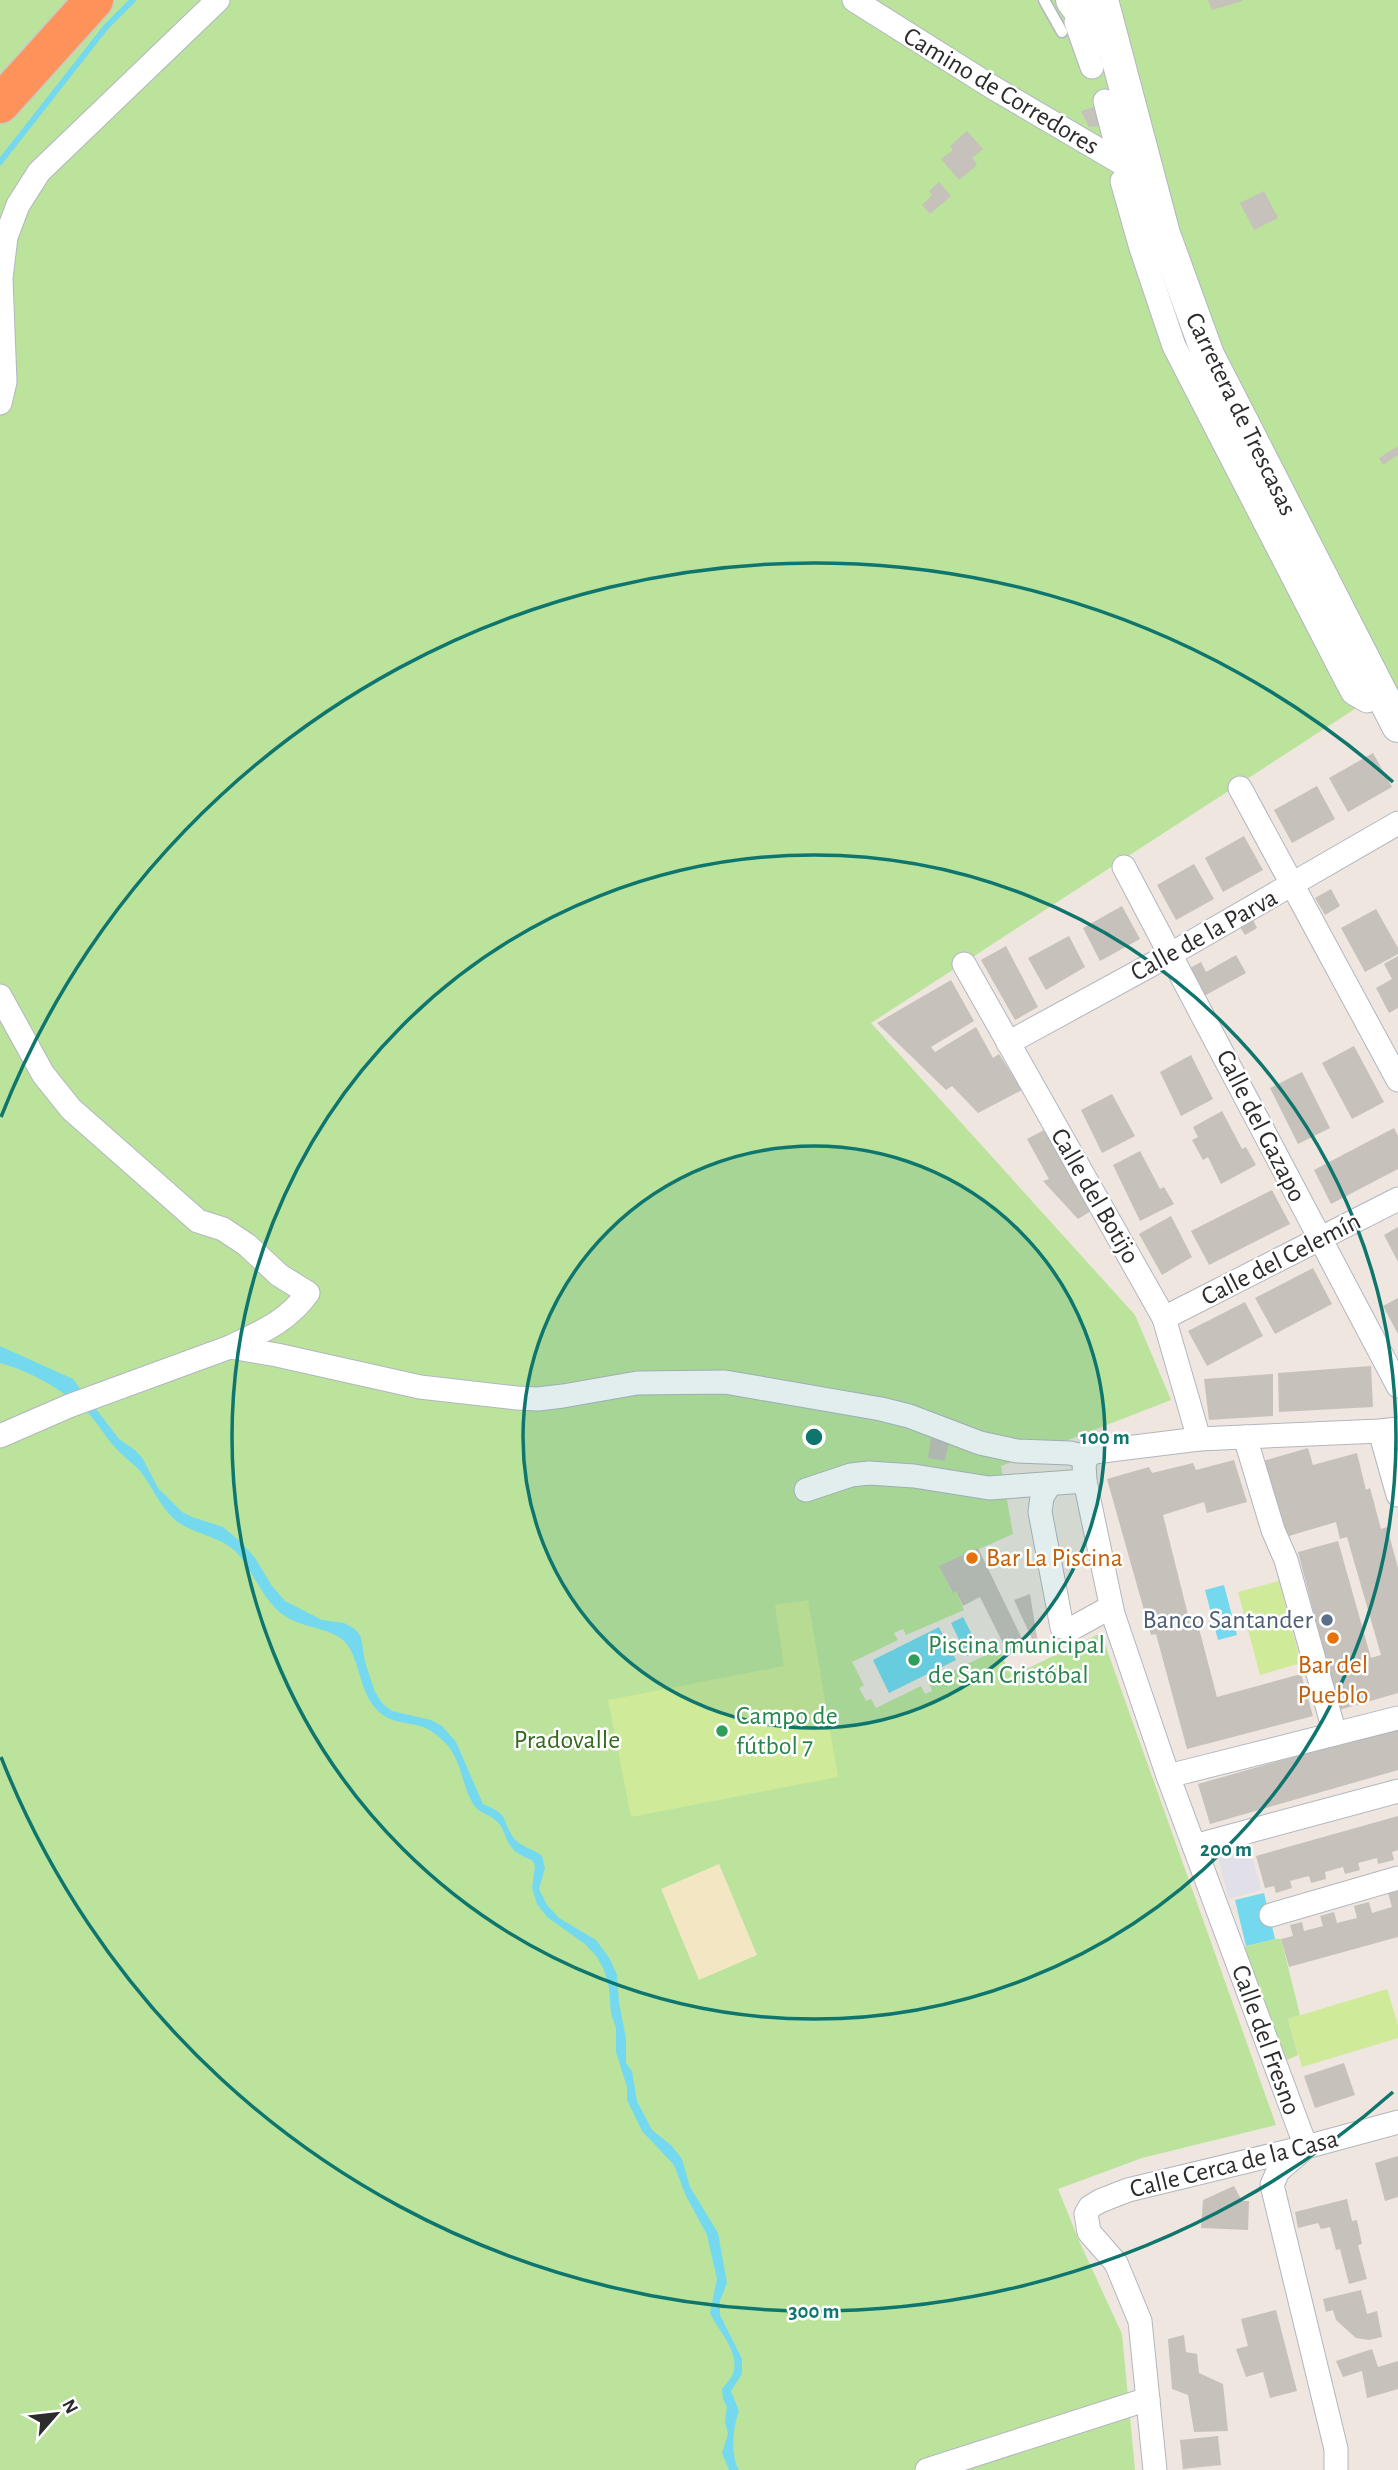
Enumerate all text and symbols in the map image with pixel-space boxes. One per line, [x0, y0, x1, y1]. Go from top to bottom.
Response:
street label: Camino de Corredores [899, 22, 1103, 160]
street label: Carretera de Trescasas [1181, 308, 1301, 520]
street label: Calle de la Parva [1126, 884, 1282, 986]
street label: Calle del Gazapo [1212, 1046, 1310, 1206]
street label: Calle del Botijo [1046, 1124, 1144, 1268]
street label: Calle del Celemín [1197, 1208, 1365, 1310]
centre of rings [802, 1425, 826, 1449]
text: 100 m [1080, 1427, 1130, 1448]
place label: Bar La Piscina [986, 1545, 1123, 1571]
marker: Bar La Piscina [964, 1550, 980, 1566]
place label: Banco Santander [1143, 1607, 1314, 1633]
marker: Banco Santander [1319, 1612, 1335, 1628]
marker: Bar del Pueblo [1325, 1630, 1341, 1646]
place label: Piscina municipal de San Cristóbal [928, 1632, 1105, 1688]
marker: Piscina municipal de San Cristóbal [906, 1652, 922, 1668]
place label: Bar del Pueblo [1298, 1652, 1368, 1708]
place label: Campo de fútbol 7 [736, 1703, 838, 1759]
marker: Campo de fútbol 7 [714, 1723, 730, 1739]
park label: Pradovalle [514, 1727, 620, 1753]
text: 200 m [1200, 1839, 1252, 1860]
street label: Calle del Fresno [1227, 1962, 1305, 2118]
street label: Calle Cerca de la Casa [1127, 2126, 1341, 2202]
text: 300 m [788, 2301, 840, 2322]
north arrow [21, 2379, 91, 2449]
text: N [58, 2396, 81, 2417]

